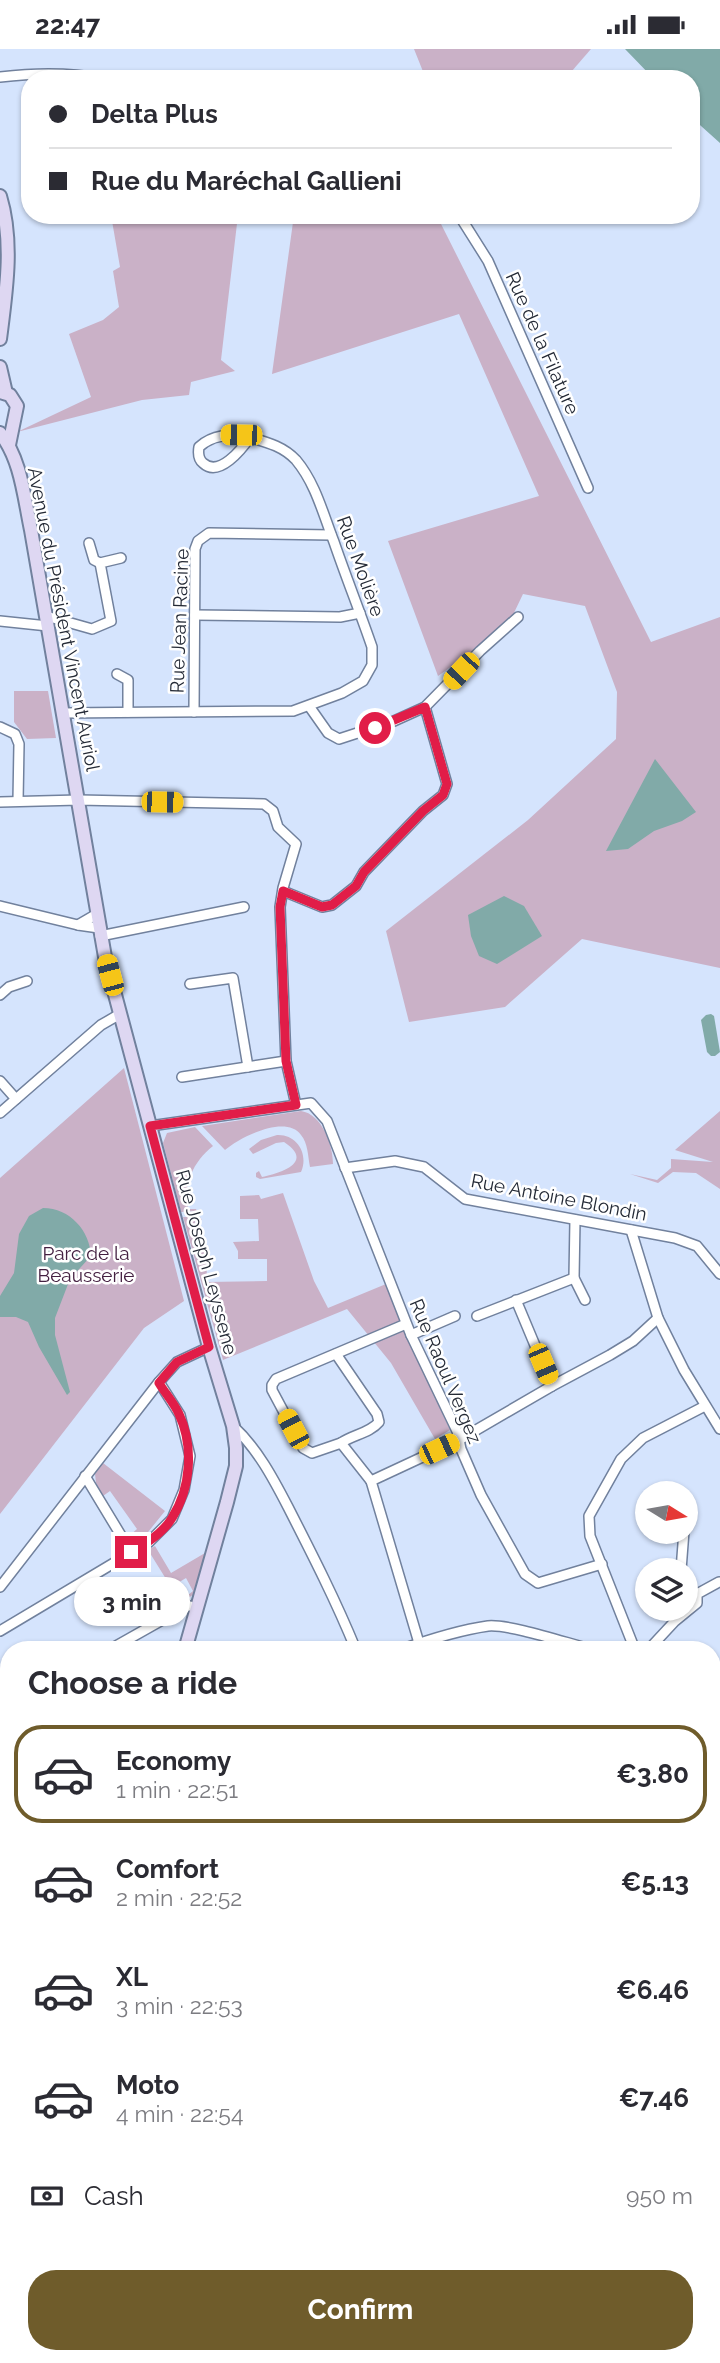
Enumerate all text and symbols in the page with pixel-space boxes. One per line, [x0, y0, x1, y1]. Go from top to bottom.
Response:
text: 22:47 [35, 10, 100, 40]
text: Delta Plus [91, 99, 218, 129]
text: Rue du Maréchal Gallieni [91, 166, 402, 196]
street label: Rue de la Filature [502, 268, 584, 418]
car [220, 424, 263, 446]
street label: Avenue du Président Vincent Auriol [24, 465, 104, 774]
street label: Rue Molière [333, 513, 389, 619]
street label: Rue Jean Racine [165, 548, 193, 694]
car [439, 648, 484, 694]
route start [359, 712, 391, 744]
car [141, 791, 184, 813]
car [95, 952, 126, 998]
street label: Rue Joseph Leyssene [172, 1167, 242, 1357]
street label: Rue Antoine Blondin [469, 1169, 649, 1225]
park label: Parc de la Beausserie [38, 1242, 134, 1286]
street label: Rue Raoul Vergez [406, 1295, 486, 1447]
car [526, 1341, 561, 1387]
car [274, 1406, 313, 1452]
car [416, 1431, 463, 1467]
north arrow [635, 1481, 698, 1543]
map controls [635, 1481, 698, 1621]
route end [115, 1536, 147, 1568]
button: layers [635, 1558, 698, 1621]
callout: 3 min [73, 1577, 189, 1625]
text: 3 min [102, 1588, 162, 1615]
text: Choose a ride [28, 1664, 237, 1701]
icon: car [32, 1743, 95, 1806]
text: Economy [116, 1746, 231, 1776]
text: €3.80 [616, 1759, 689, 1789]
text: 1 min · 22:51 [116, 1776, 238, 1803]
icon: car [32, 1851, 95, 1914]
text: Comfort [116, 1854, 219, 1884]
text: €5.13 [621, 1867, 689, 1897]
text: 2 min · 22:52 [116, 1884, 242, 1911]
icon: car [32, 1959, 95, 2022]
text: XL [116, 1962, 148, 1992]
text: €6.46 [616, 1975, 689, 2005]
text: 3 min · 22:53 [116, 1992, 243, 2019]
icon: car [32, 2067, 95, 2130]
text: Moto [116, 2070, 179, 2100]
text: €7.46 [619, 2083, 689, 2113]
text: 4 min · 22:54 [116, 2100, 243, 2127]
icon: cash [28, 2177, 66, 2215]
text: Cash [84, 2181, 144, 2211]
text: 950 m [626, 2182, 693, 2209]
button: Confirm [28, 2270, 693, 2350]

